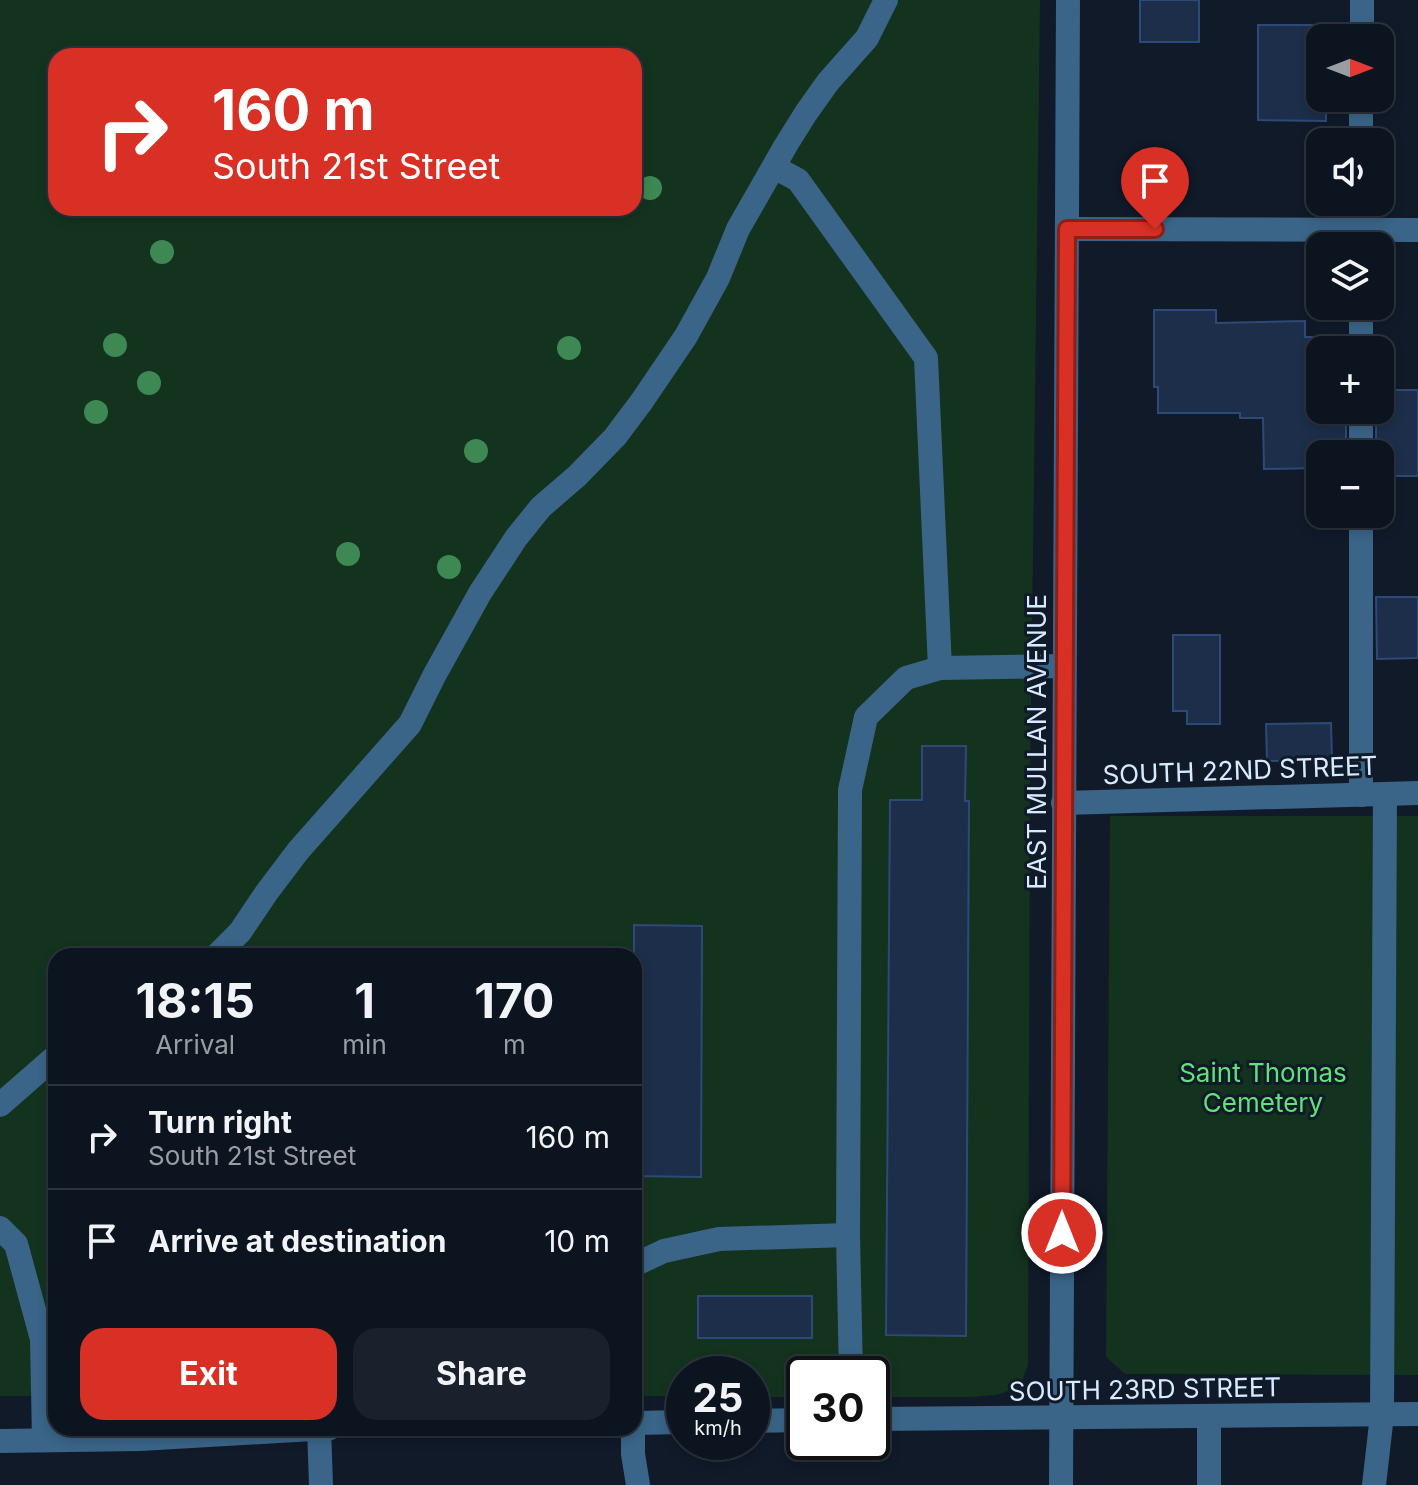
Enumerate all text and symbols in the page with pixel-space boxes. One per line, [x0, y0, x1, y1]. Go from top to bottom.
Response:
north arrow [1306, 24, 1394, 112]
map controls [1306, 24, 1394, 528]
text: 160 m [212, 76, 375, 144]
icon: right [80, 80, 184, 184]
button: sound [1306, 128, 1394, 216]
text: South 21st Street [212, 144, 500, 188]
pin [1121, 147, 1189, 229]
icon: arrive [1133, 159, 1177, 203]
button: layers [1306, 232, 1394, 320]
button: + [1306, 336, 1394, 424]
button: − [1306, 440, 1394, 528]
street label: EAST MULLAN AVENUE [1021, 594, 1052, 890]
street label: SOUTH 22ND STREET [1102, 750, 1378, 790]
text: 18:15 [135, 971, 255, 1030]
text: 1 [354, 971, 375, 1030]
text: 170 [474, 971, 554, 1030]
text: Arrival [155, 1029, 235, 1060]
text: min [342, 1029, 387, 1060]
text: m [503, 1029, 526, 1060]
park label: Saint Thomas Cemetery [1179, 1057, 1347, 1118]
text: Turn right [148, 1104, 292, 1140]
icon: right [80, 1115, 124, 1159]
text: 160 m [526, 1119, 610, 1155]
text: South 21st Street [148, 1140, 356, 1171]
position arrow [1020, 1191, 1104, 1275]
icon: arrive [80, 1219, 124, 1263]
text: Arrive at destination [148, 1223, 446, 1259]
text: 10 m [544, 1223, 610, 1259]
button: Exit [80, 1328, 337, 1420]
button: Share [353, 1328, 610, 1420]
speed limit sign: 30 [786, 1356, 890, 1460]
street label: SOUTH 23RD STREET [1009, 1371, 1281, 1407]
text: 25 [693, 1373, 743, 1422]
text: km/h [694, 1416, 742, 1440]

